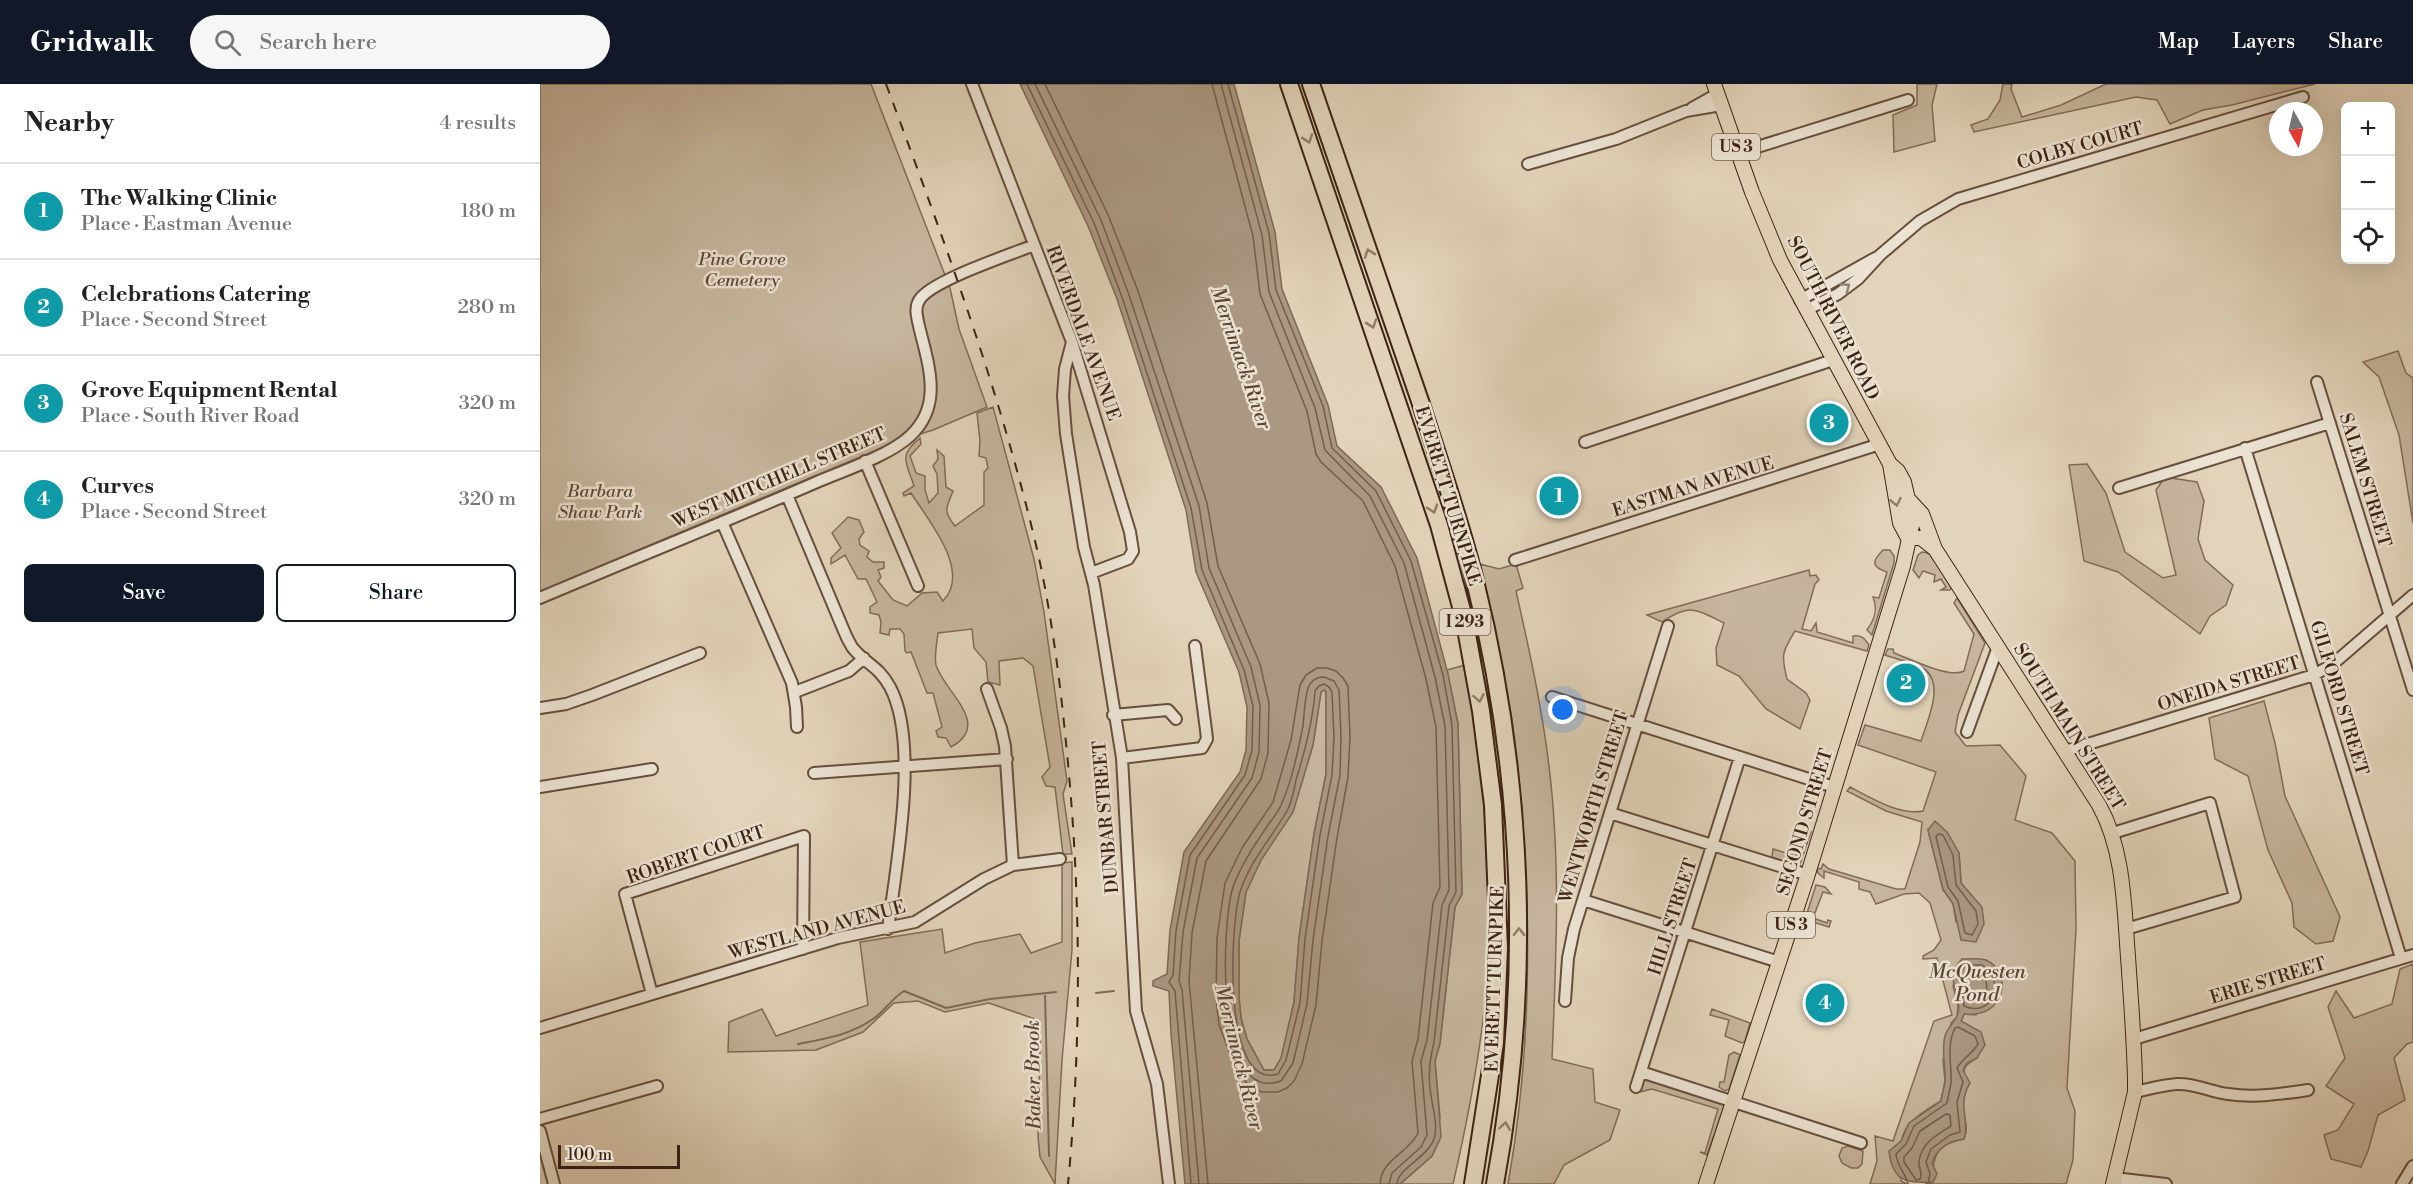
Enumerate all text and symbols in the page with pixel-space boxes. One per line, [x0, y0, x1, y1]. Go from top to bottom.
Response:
search box [190, 15, 610, 69]
text: Gridwalk [30, 25, 154, 60]
icon: search [211, 26, 244, 59]
text: Search here [259, 29, 377, 56]
text: Map [2158, 29, 2199, 55]
text: Layers [2232, 29, 2295, 55]
text: Share [2328, 29, 2383, 55]
north arrow [2269, 102, 2323, 156]
map controls [2341, 102, 2395, 264]
button: + [2341, 102, 2395, 156]
text: Nearby [24, 107, 114, 139]
text: 4 results [439, 111, 516, 136]
street label: COLBY COURT [2014, 117, 2146, 175]
one-way arrow [1301, 133, 1313, 144]
road number: US 3 [1712, 134, 1760, 160]
button: − [2341, 156, 2395, 210]
text: The Walking Clinic [81, 185, 277, 212]
text: 1 [39, 199, 48, 224]
text: 180 m [461, 199, 516, 224]
button: locate [2341, 210, 2395, 264]
text: Place · Eastman Avenue [81, 212, 292, 237]
street label: SOUTH RIVER ROAD [1782, 232, 1884, 404]
street label: RIVERDALE AVENUE [1041, 242, 1125, 424]
park label: Pine Grove Cemetery [698, 248, 786, 292]
one-way arrow [1364, 248, 1376, 259]
text: Celebrations Catering [81, 281, 310, 308]
water label: Merrimack River [1204, 283, 1276, 433]
one-way arrow [1840, 284, 1851, 295]
text: 2 [37, 295, 50, 320]
text: 280 m [457, 295, 516, 320]
text: Place · Second Street [81, 308, 267, 333]
one-way arrow [1364, 318, 1377, 329]
text: Grove Equipment Rental [81, 377, 338, 404]
text: 3 [37, 391, 50, 416]
text: 320 m [459, 391, 516, 416]
pin: 3 [1810, 400, 1848, 446]
street label: EVERETT TURNPIKE [1410, 403, 1486, 589]
text: Place · South River Road [81, 404, 299, 429]
street label: SALEM STREET [2334, 410, 2396, 550]
street label: WEST MITCHELL STREET [668, 422, 890, 534]
street label: EASTMAN AVENUE [1609, 451, 1777, 523]
text: Curves [81, 473, 154, 500]
pin: 1 [1540, 474, 1578, 518]
park label: Barbara Shaw Park [558, 480, 642, 524]
text: 4 [37, 487, 50, 512]
text: 320 m [459, 487, 516, 512]
one-way arrow [1889, 497, 1902, 507]
text: Place · Second Street [81, 500, 267, 525]
one-way arrow [1426, 503, 1438, 514]
button: Save [24, 564, 264, 622]
button: Share [276, 564, 516, 622]
road number: I 293 [1440, 609, 1490, 635]
street label: GILFORD STREET [2305, 618, 2374, 778]
street label: SOUTH MAIN STREET [2008, 639, 2130, 815]
street label: ONEIDA STREET [2155, 651, 2303, 717]
pin: 2 [1886, 660, 1926, 706]
one-way arrow [1472, 693, 1485, 703]
your location [1548, 695, 1577, 724]
street label: WENTWORTH STREET [1553, 708, 1634, 907]
street label: DUNBAR STREET [1088, 739, 1124, 894]
street label: SECOND STREET [1772, 746, 1838, 898]
street label: ROBERT COURT [624, 820, 769, 889]
street label: HILL STREET [1643, 855, 1703, 978]
street label: EVERETT TURNPIKE [1480, 885, 1510, 1073]
street label: WESTLAND AVENUE [725, 895, 908, 965]
road number: US 3 [1767, 912, 1815, 938]
one-way arrow [1513, 927, 1525, 936]
street label: ERIE STREET [2207, 952, 2329, 1010]
water label: McQuesten Pond [1928, 960, 2027, 1008]
pin: 4 [1806, 980, 1844, 1026]
water label: Merrimack River [1208, 981, 1268, 1133]
water label: Baker Brook [1021, 1020, 1047, 1131]
one-way arrow [1498, 1122, 1510, 1131]
scale bar [558, 1142, 680, 1170]
text: 100 m [567, 1145, 612, 1165]

